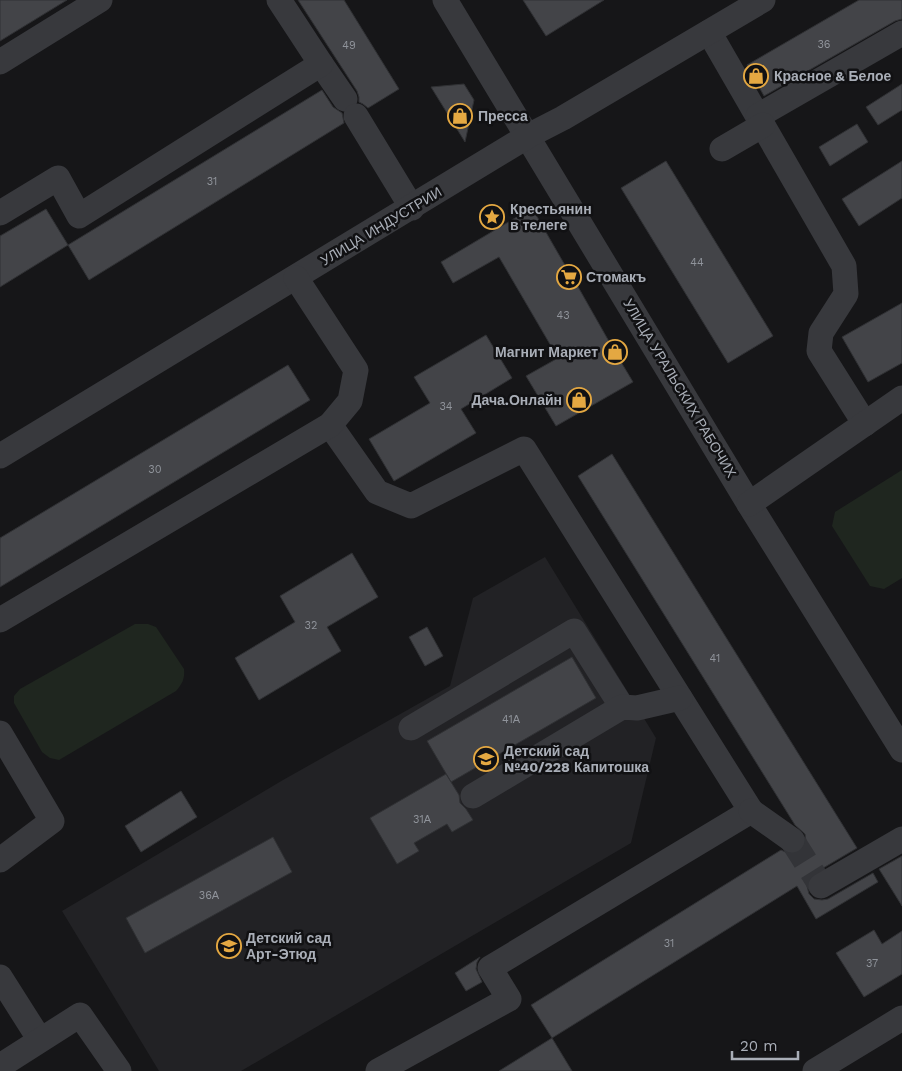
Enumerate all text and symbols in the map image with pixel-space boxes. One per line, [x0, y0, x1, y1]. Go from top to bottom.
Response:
house number: 36 [817, 38, 831, 51]
house number: 49 [342, 39, 356, 52]
shop icon: Красное & Белое [743, 63, 769, 89]
place label: Красное & Белое [774, 68, 892, 84]
shop icon: Пресса [447, 103, 473, 129]
place label: Пресса [478, 108, 528, 124]
house number: 31 [207, 175, 217, 188]
street label: УЛИЦА ИНДУСТРИИ [318, 183, 444, 269]
place label: Крестьянин в телеге [510, 201, 592, 233]
place icon: Крестьянин в телеге [479, 204, 505, 230]
house number: 44 [690, 256, 704, 269]
supermarket icon: Стомакъ [556, 264, 582, 290]
place label: Стомакъ [586, 269, 646, 285]
street label: УЛИЦА УРАЛЬСКИХ РАБОЧИХ [620, 296, 740, 481]
house number: 43 [556, 309, 570, 322]
shop icon: Магнит Маркет [602, 339, 628, 365]
place label: Магнит Маркет [495, 344, 598, 360]
shop icon: Дача.Онлайн [566, 387, 592, 413]
place label: Дача.Онлайн [472, 392, 562, 408]
house number: 34 [439, 400, 453, 413]
house number: 30 [148, 463, 162, 476]
house number: 32 [305, 619, 317, 632]
house number: 41 [710, 652, 720, 665]
house number: 41А [502, 713, 521, 726]
place label: Детский сад №40/228 Капитошка [504, 743, 649, 775]
school or university icon: Детский сад №40/228 Капитошка [473, 746, 499, 772]
house number: 31А [413, 813, 432, 826]
house number: 36А [199, 889, 220, 902]
place label: Детский сад Арт-Этюд [246, 930, 331, 962]
school or university icon: Детский сад Арт-Этюд [216, 933, 242, 959]
house number: 31 [664, 937, 674, 950]
house number: 37 [866, 957, 878, 970]
scale bar [732, 1028, 798, 1060]
text: 20 m [740, 1037, 778, 1055]

